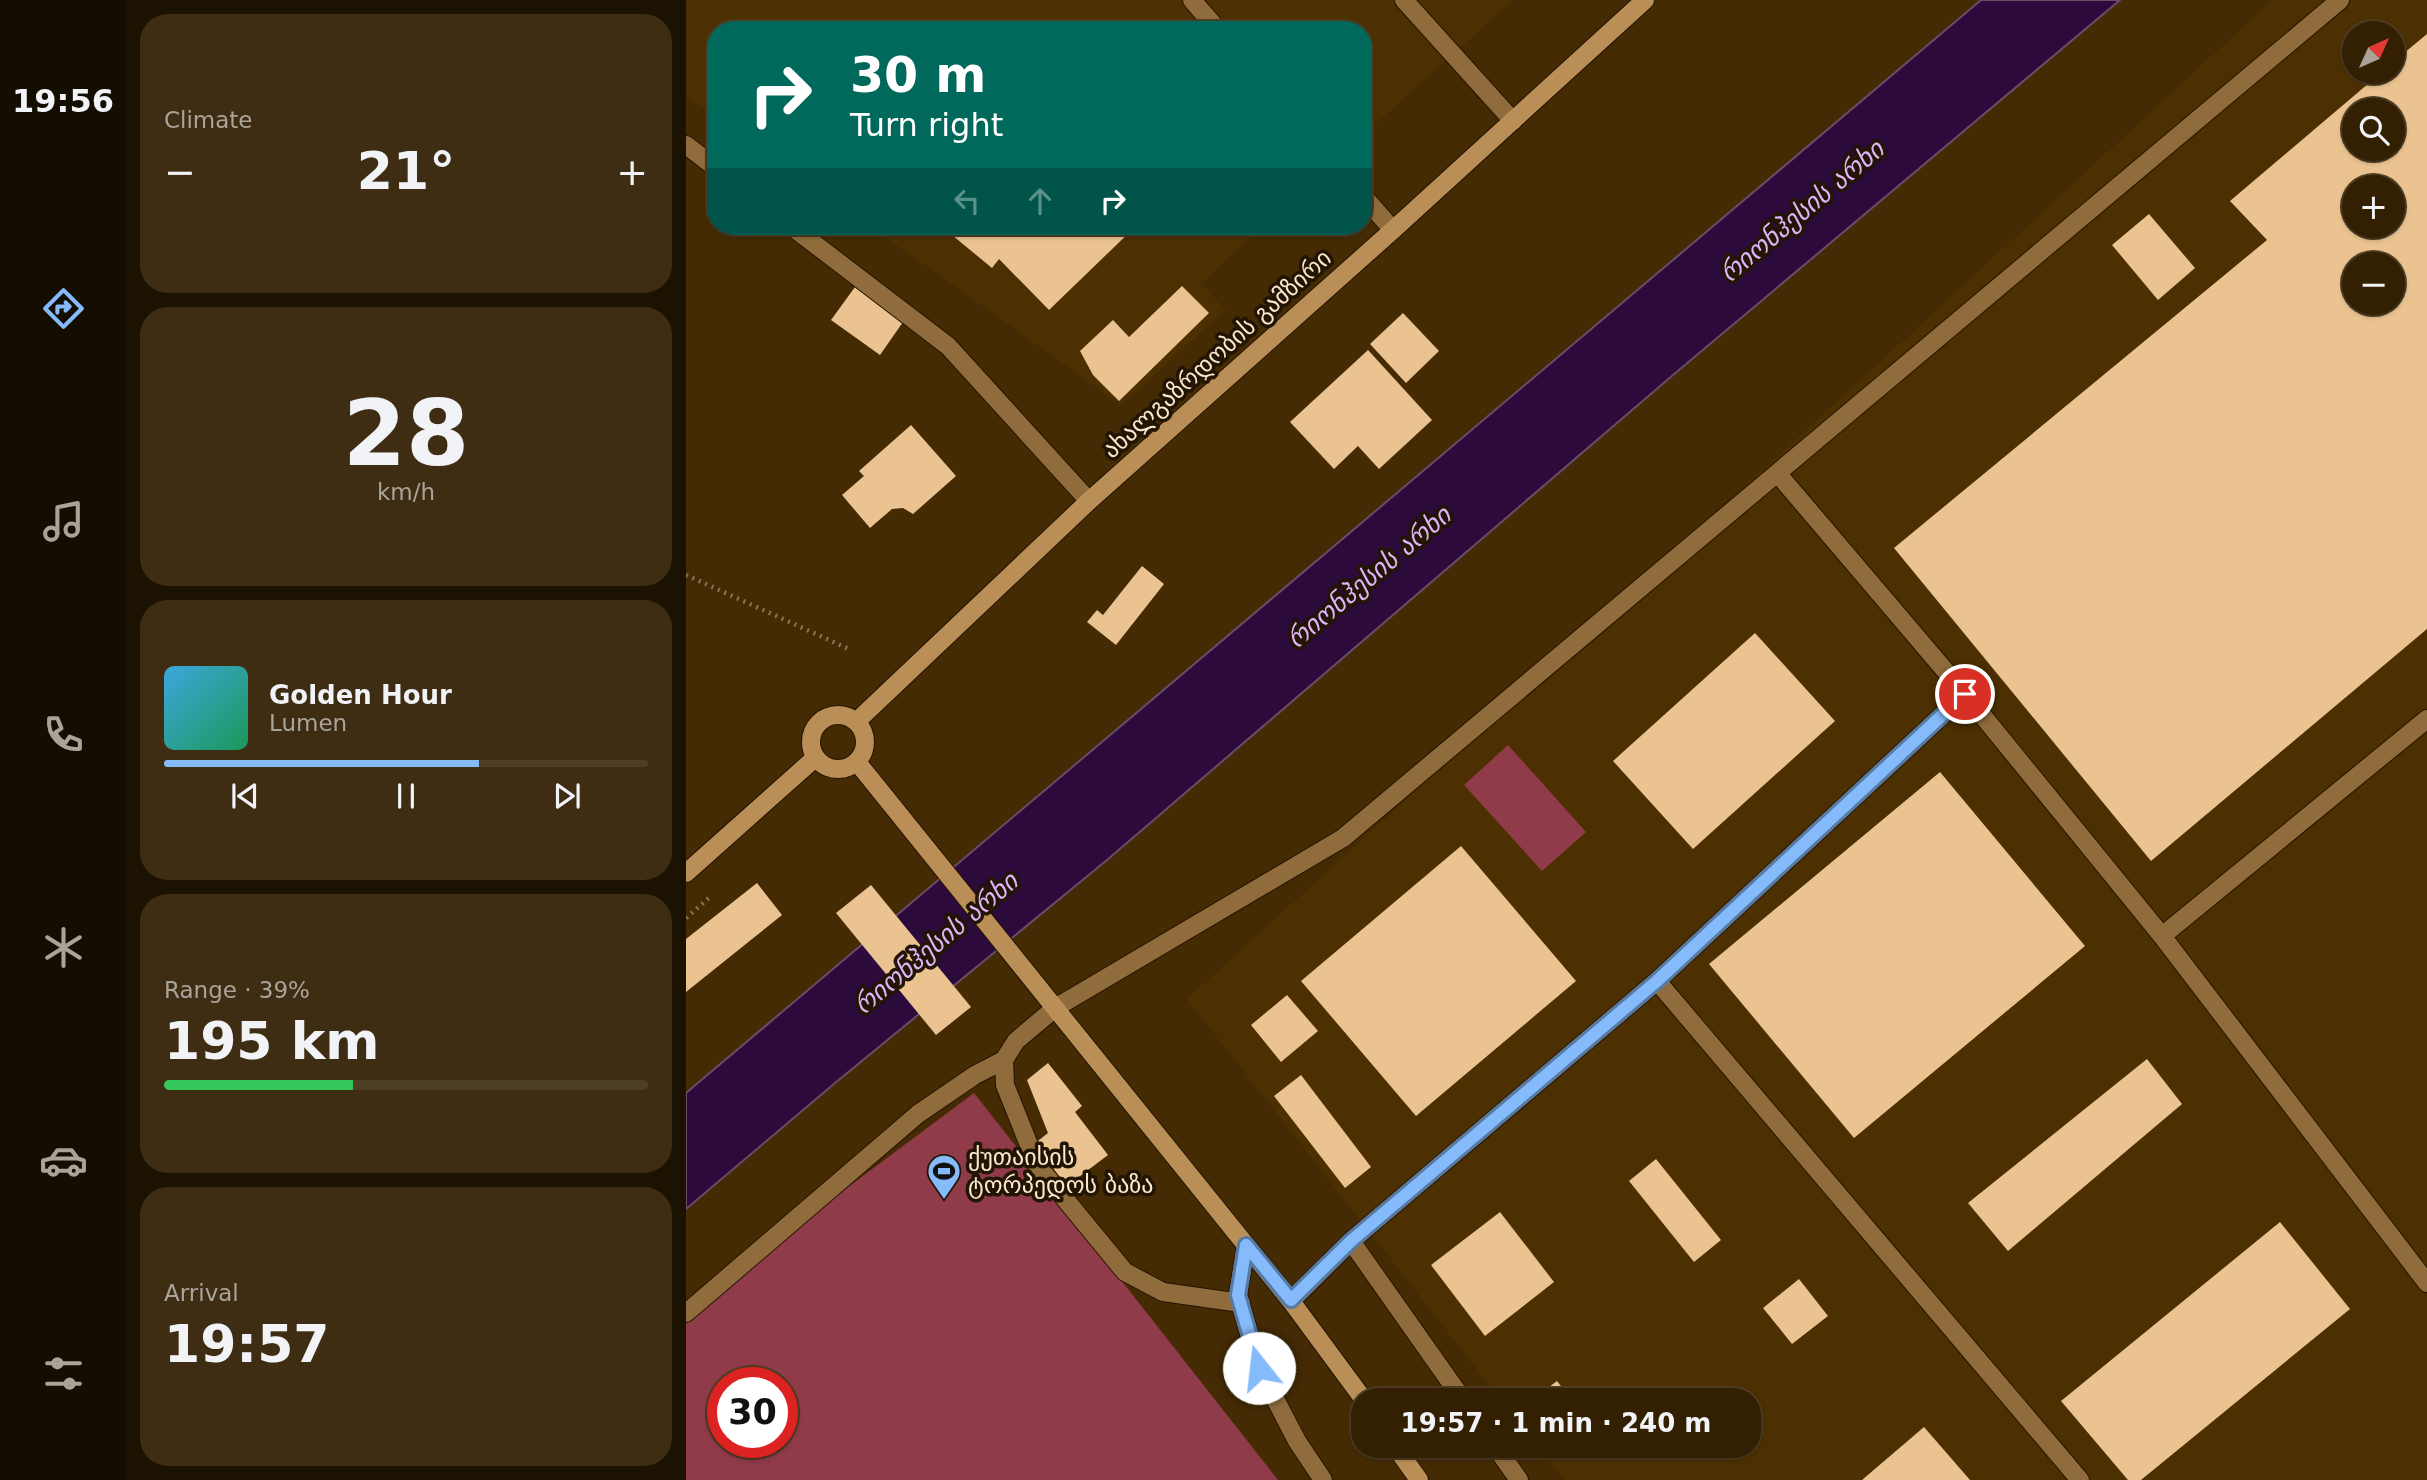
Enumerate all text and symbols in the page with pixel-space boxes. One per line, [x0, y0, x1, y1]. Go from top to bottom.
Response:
north arrow [2342, 21, 2404, 84]
map controls [2342, 21, 2405, 315]
text: 30 m [850, 47, 986, 104]
icon: right [735, 49, 826, 140]
text: 19:56 [12, 82, 114, 120]
button: search [2342, 98, 2405, 161]
text: Turn right [850, 106, 1003, 144]
text: Climate [164, 107, 253, 133]
water label: რიონჰესის არხი [1714, 133, 1891, 288]
text: 21° [357, 141, 455, 201]
text: − [164, 150, 196, 194]
text: + [616, 150, 648, 194]
button: + [2342, 175, 2405, 238]
icon: left [948, 182, 986, 220]
icon: ahead [1021, 182, 1059, 220]
icon: right [1094, 182, 1132, 220]
street label: ახალგაზრდობის გამზირი [1097, 244, 1337, 464]
button: − [2342, 252, 2405, 315]
icon: directions [39, 284, 88, 333]
text: 28 [343, 381, 469, 486]
text: km/h [377, 479, 435, 505]
icon: music [39, 497, 88, 546]
water label: რიონჰესის არხი [1281, 499, 1458, 654]
pin [1935, 664, 1995, 724]
icon: arrive [1946, 675, 1984, 713]
text: Golden Hour [269, 680, 452, 710]
icon: phone [39, 710, 88, 759]
text: Lumen [269, 710, 347, 736]
icon: previous [226, 777, 264, 815]
icon: pause [387, 777, 425, 815]
icon: next [548, 777, 586, 815]
water label: რიონჰესის არხი [848, 865, 1025, 1020]
icon: climate [39, 923, 88, 972]
text: Range · 39% [164, 977, 310, 1003]
text: 195 km [164, 1011, 379, 1071]
icon: car [39, 1136, 88, 1185]
place label: ქუთაისის ტორპედოს ბაზა [968, 1143, 1154, 1199]
sports icon: ქუთაისის ტორპედოს ბაზა [925, 1152, 963, 1201]
text: Arrival [164, 1280, 239, 1306]
text: 19:57 [164, 1314, 330, 1374]
position arrow [1222, 1331, 1296, 1405]
icon: filters [39, 1349, 88, 1398]
speed limit sign: 30 [707, 1367, 798, 1458]
text: 19:57 · 1 min · 240 m [1401, 1408, 1711, 1438]

